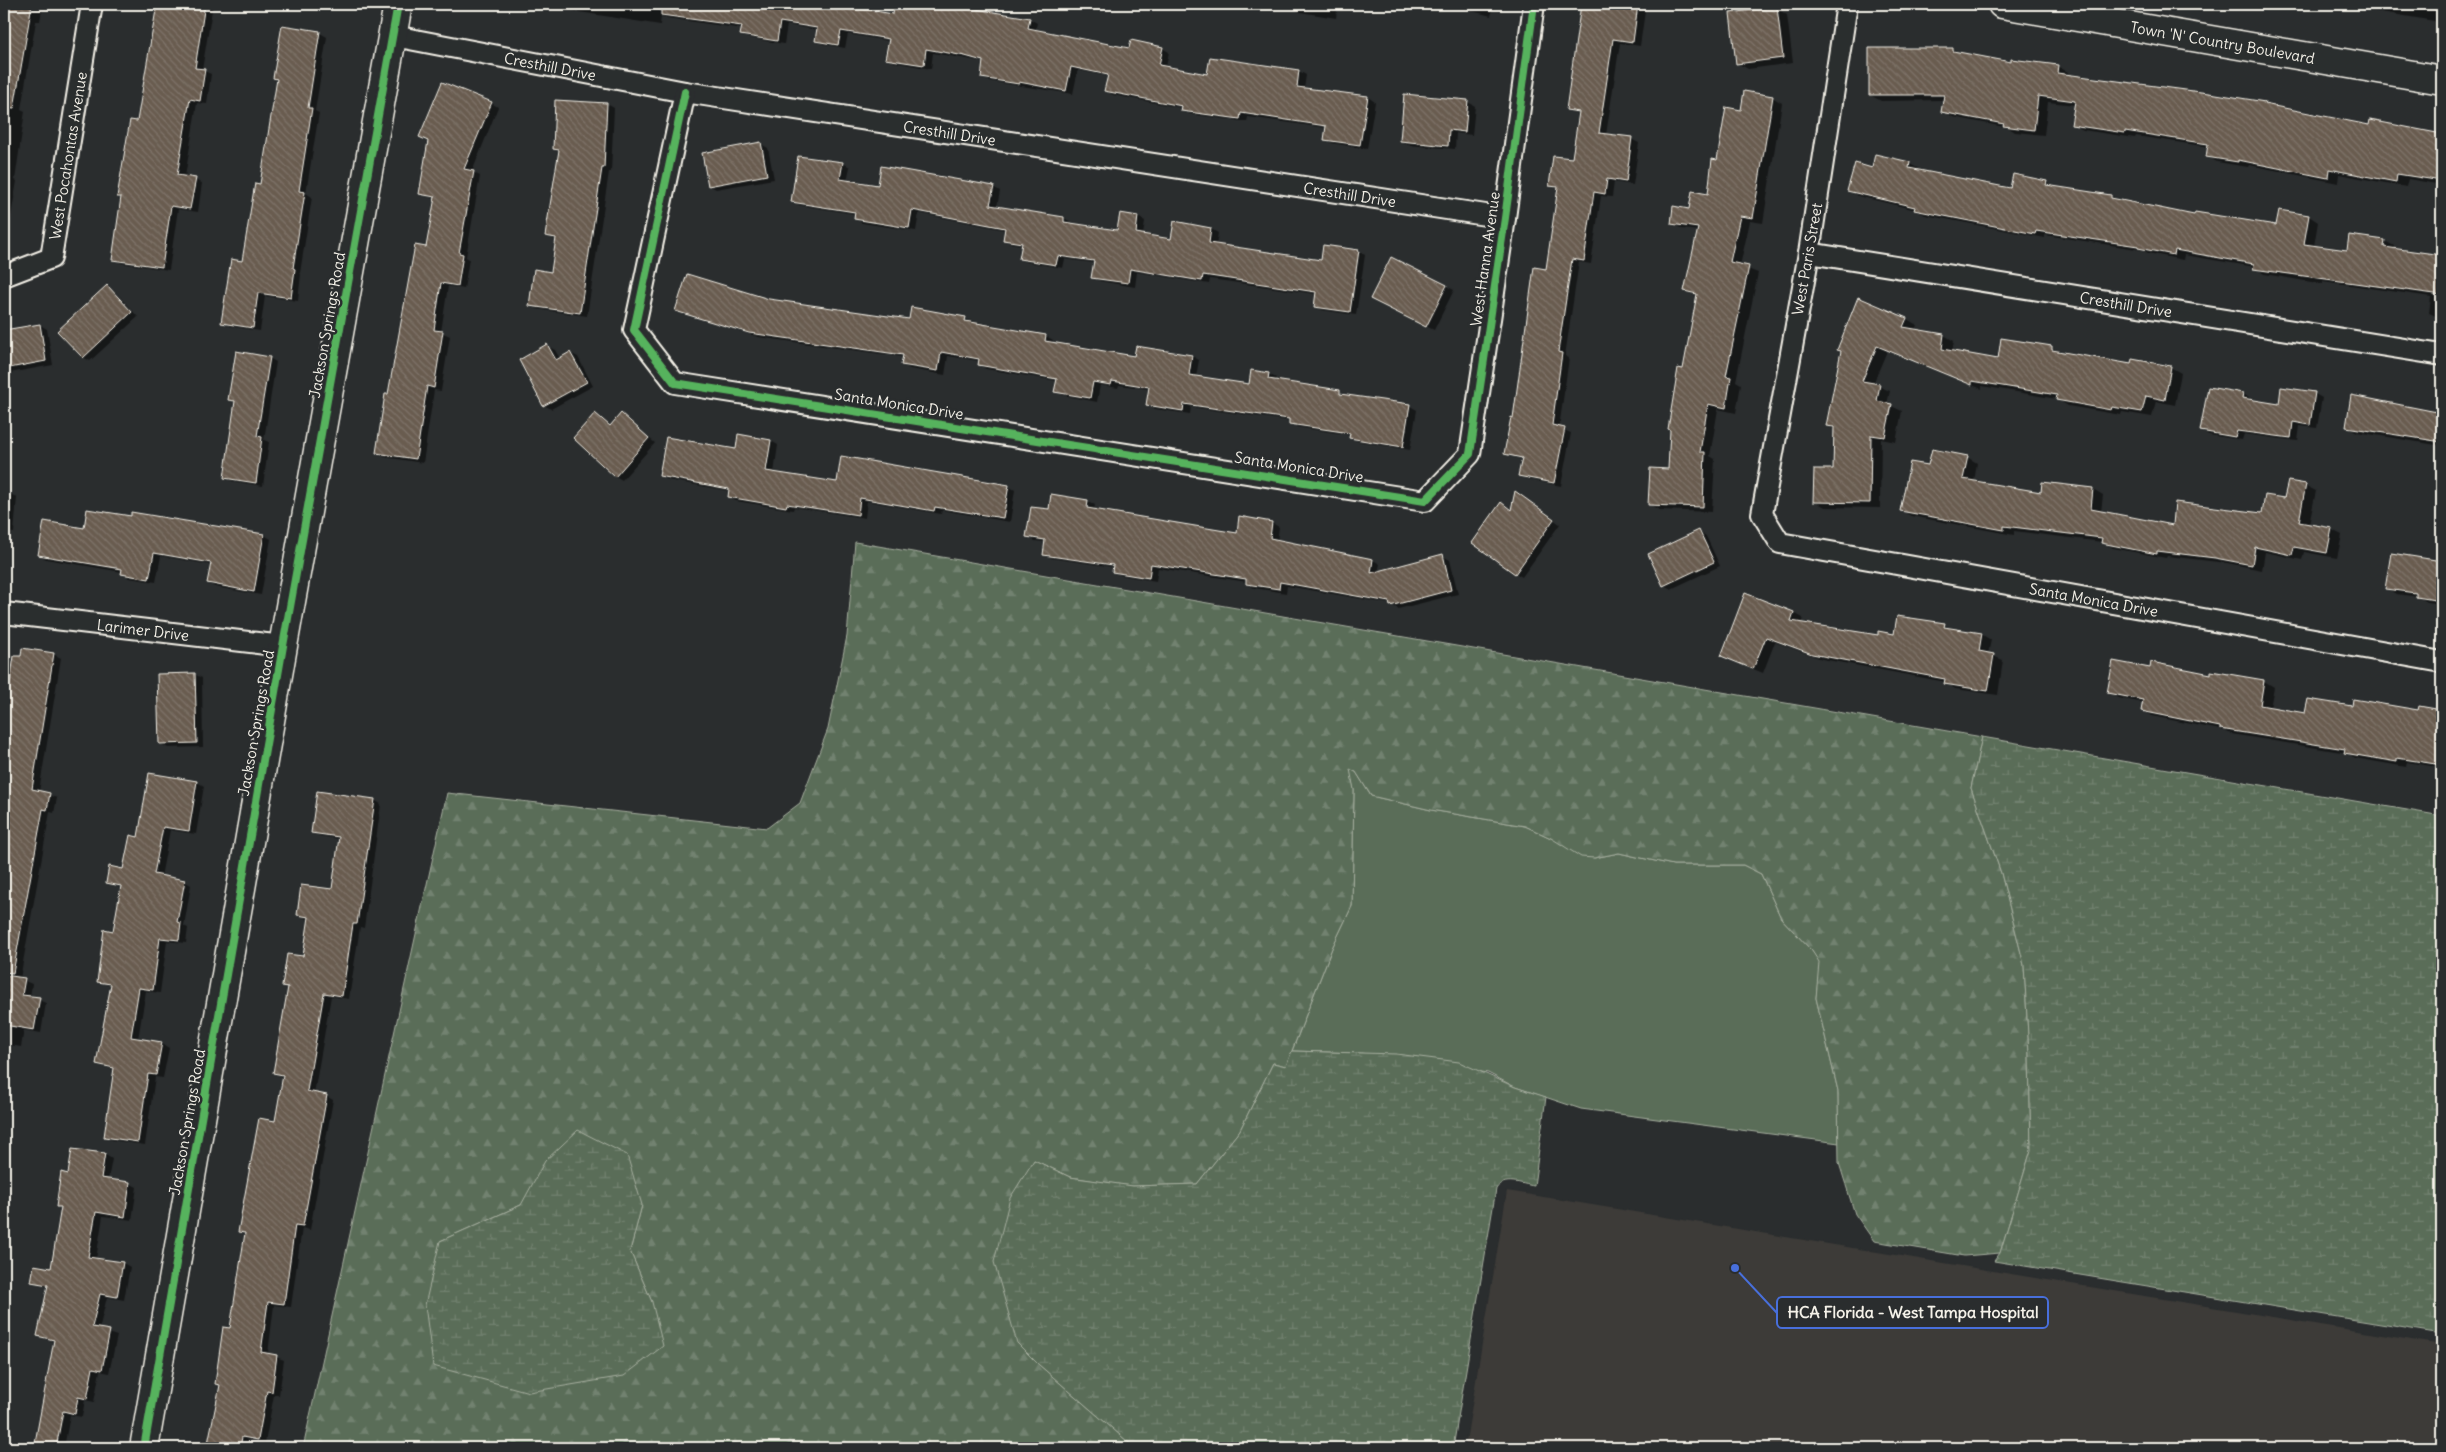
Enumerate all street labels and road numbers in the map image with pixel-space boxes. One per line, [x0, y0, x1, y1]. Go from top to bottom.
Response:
street label: Town 'N' Country Boulevard [2129, 17, 2317, 67]
street label: Cresthill Drive [503, 48, 598, 84]
street label: West Pocahontas Avenue [45, 70, 90, 241]
street label: Cresthill Drive [902, 116, 997, 149]
street label: Cresthill Drive [1302, 178, 1397, 211]
street label: West Hanna Avenue [1466, 190, 1504, 328]
street label: West Paris Street [1788, 201, 1826, 317]
street label: Jackson Springs Road [305, 250, 349, 399]
street label: Cresthill Drive [2078, 287, 2173, 321]
street label: Santa Monica Drive [833, 384, 965, 424]
street label: Santa Monica Drive [1233, 447, 1365, 487]
street label: Santa Monica Drive [2028, 579, 2160, 620]
street label: Larimer Drive [96, 615, 190, 644]
street label: Jackson Springs Road [234, 648, 278, 797]
street label: Jackson Springs Road [165, 1047, 209, 1196]

